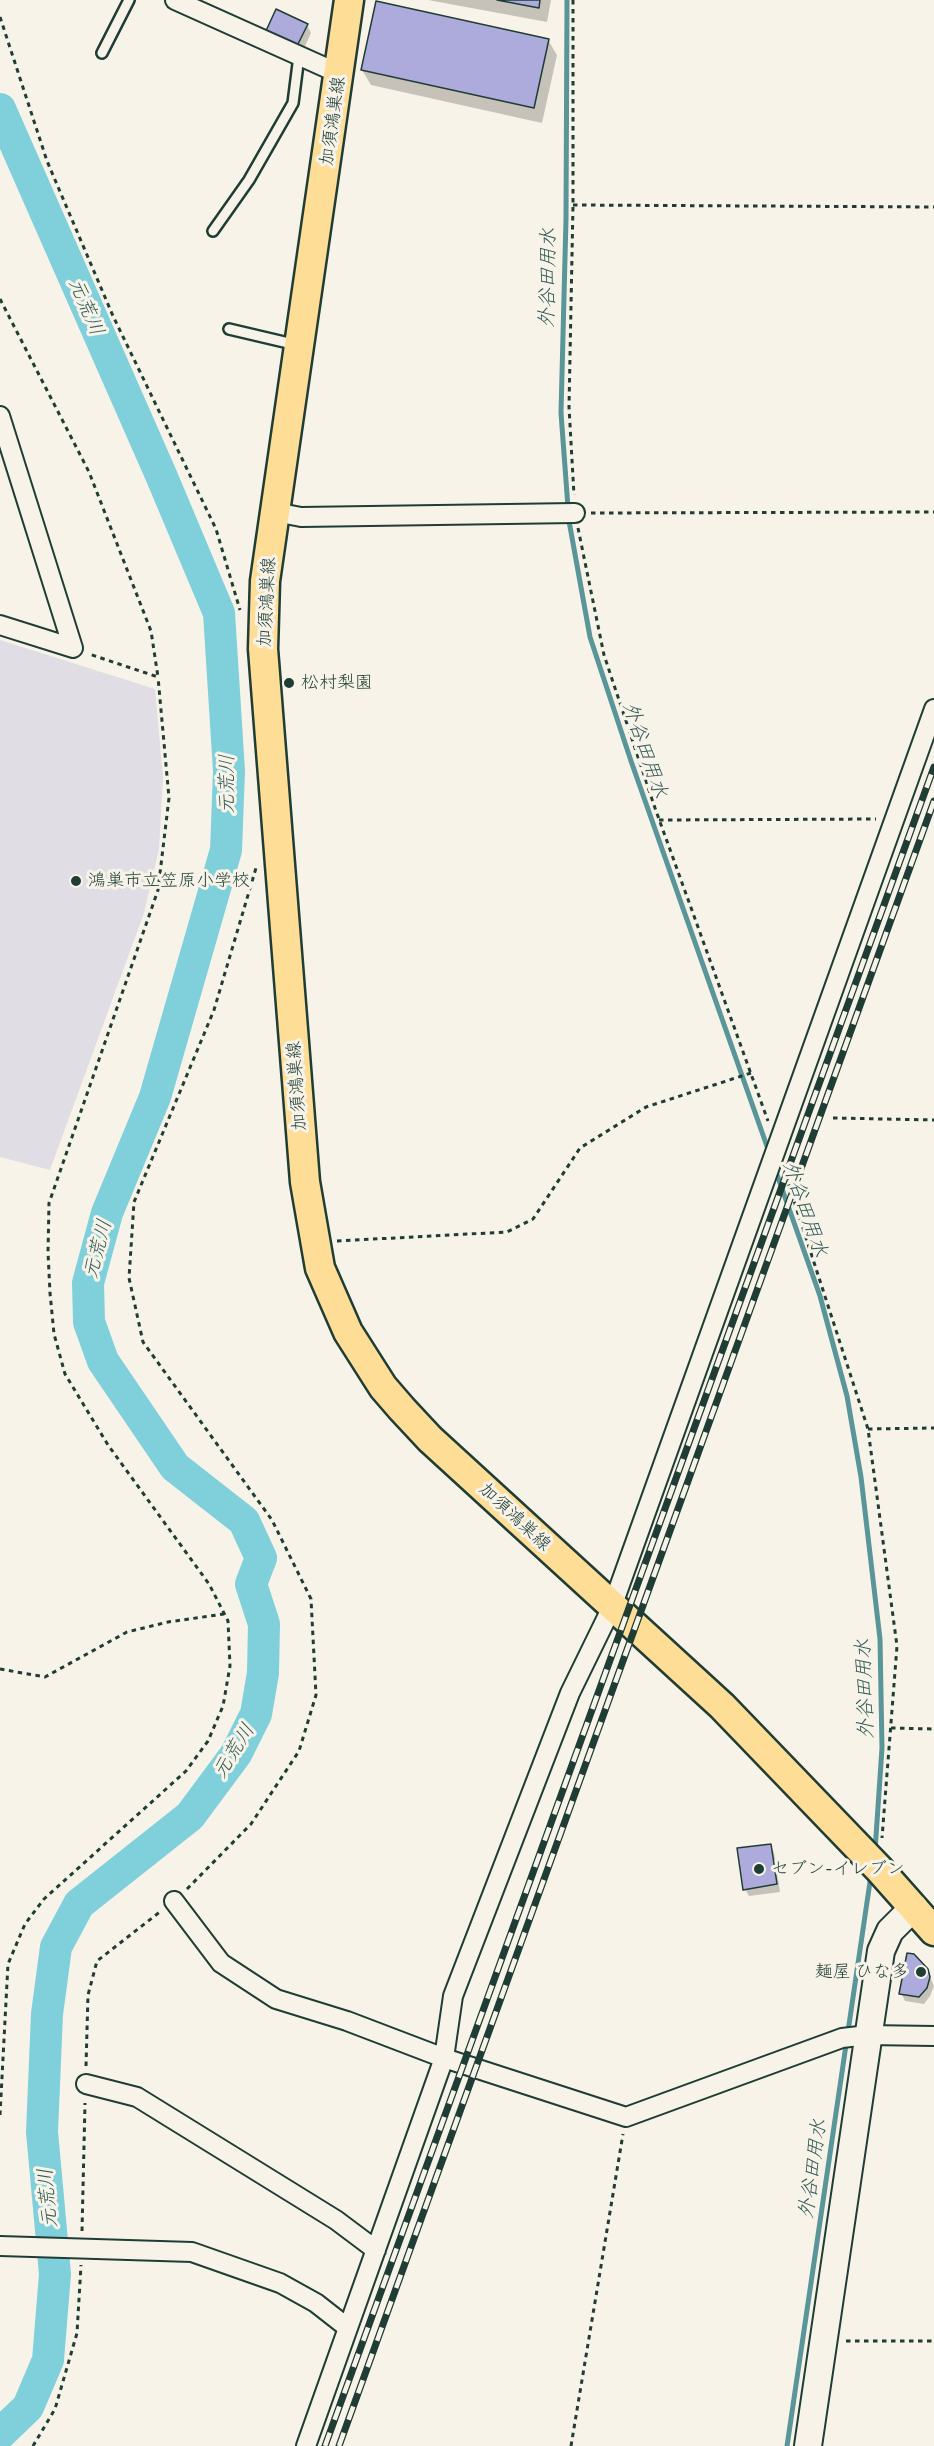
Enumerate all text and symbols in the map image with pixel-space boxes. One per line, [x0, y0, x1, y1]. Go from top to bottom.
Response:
street label: 加須鴻巣線 [316, 75, 350, 167]
water label: 外谷田用水 [535, 228, 561, 328]
water label: 元荒川 [63, 275, 109, 339]
street label: 加須鴻巣線 [254, 556, 280, 648]
place label: 松村梨園 [301, 672, 373, 694]
marker: 松村梨園 [282, 676, 296, 690]
water label: 外谷田用水 [617, 699, 673, 801]
water label: 元荒川 [215, 754, 239, 814]
place label: 鴻巣市立笠原小学校 [88, 870, 250, 892]
marker: 鴻巣市立笠原小学校 [69, 874, 83, 888]
street label: 加須鴻巣線 [283, 1040, 311, 1132]
water label: 外谷田用水 [777, 1158, 833, 1260]
water label: 元荒川 [79, 1217, 117, 1281]
street label: 加須鴻巣線 [475, 1478, 555, 1556]
water label: 外谷田用水 [851, 1639, 879, 1739]
water label: 元荒川 [208, 1719, 260, 1783]
place label: セブン-イレブン [771, 1858, 905, 1880]
marker: セブン-イレブン [752, 1862, 766, 1876]
place label: 麺屋 ひな多 [815, 1961, 909, 1983]
marker: 麺屋 ひな多 [914, 1965, 928, 1979]
water label: 外谷田用水 [794, 2118, 832, 2220]
water label: 元荒川 [33, 2167, 63, 2229]

